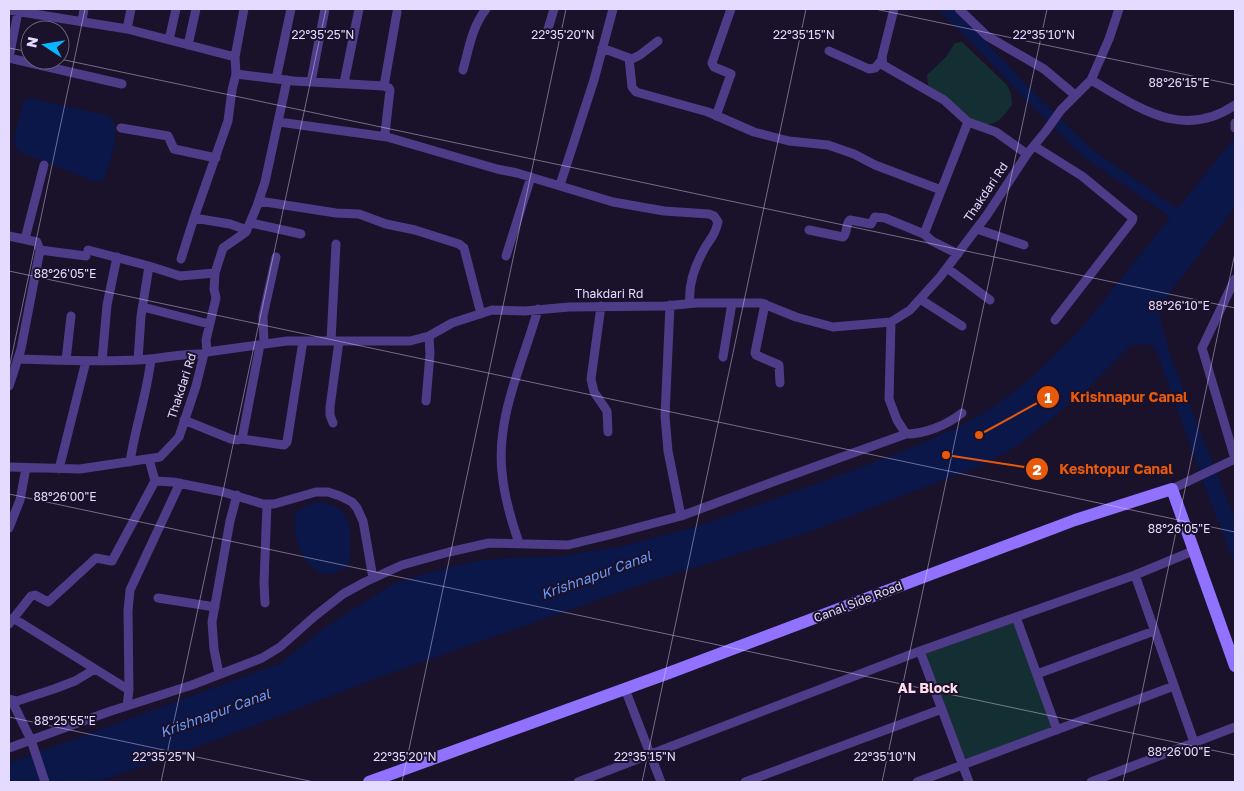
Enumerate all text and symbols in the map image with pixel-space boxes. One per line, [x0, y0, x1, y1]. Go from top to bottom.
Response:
north arrow [20, 20, 70, 70]
text: 22°35'25"N [292, 27, 354, 42]
text: 22°35'20"N [531, 27, 595, 42]
text: 22°35'15"N [773, 27, 835, 42]
text: 22°35'10"N [1013, 27, 1075, 42]
text: N [22, 35, 41, 49]
text: 88°26'15"E [1149, 75, 1209, 90]
street label: Thakdari Rd [960, 159, 1011, 224]
text: 88°26'05"E [34, 266, 96, 281]
street label: Thakdari Rd [575, 286, 643, 301]
text: 88°26'10"E [1148, 298, 1210, 313]
street label: Thakdari Rd [164, 351, 199, 421]
callout: Krishnapur Canal [1035, 383, 1198, 412]
text: 1 [1044, 388, 1052, 406]
text: Krishnapur Canal [1070, 388, 1188, 405]
callout: Keshtopur Canal [1024, 455, 1183, 484]
text: 2 [1032, 460, 1042, 478]
text: Keshtopur Canal [1059, 460, 1173, 477]
text: 88°26'00"E [33, 489, 97, 504]
text: 88°26'05"E [1148, 521, 1210, 536]
water label: Krishnapur Canal [538, 547, 654, 602]
street label: Canal Side Road [811, 578, 904, 625]
district label: AL Block [898, 679, 958, 696]
water label: Krishnapur Canal [157, 685, 273, 740]
text: 88°25'55"E [34, 713, 96, 728]
text: 88°26'00"E [1147, 744, 1211, 759]
text: 22°35'25"N [133, 749, 195, 764]
text: 22°35'20"N [373, 749, 437, 764]
text: 22°35'15"N [614, 749, 676, 764]
text: 22°35'10"N [854, 749, 916, 764]

